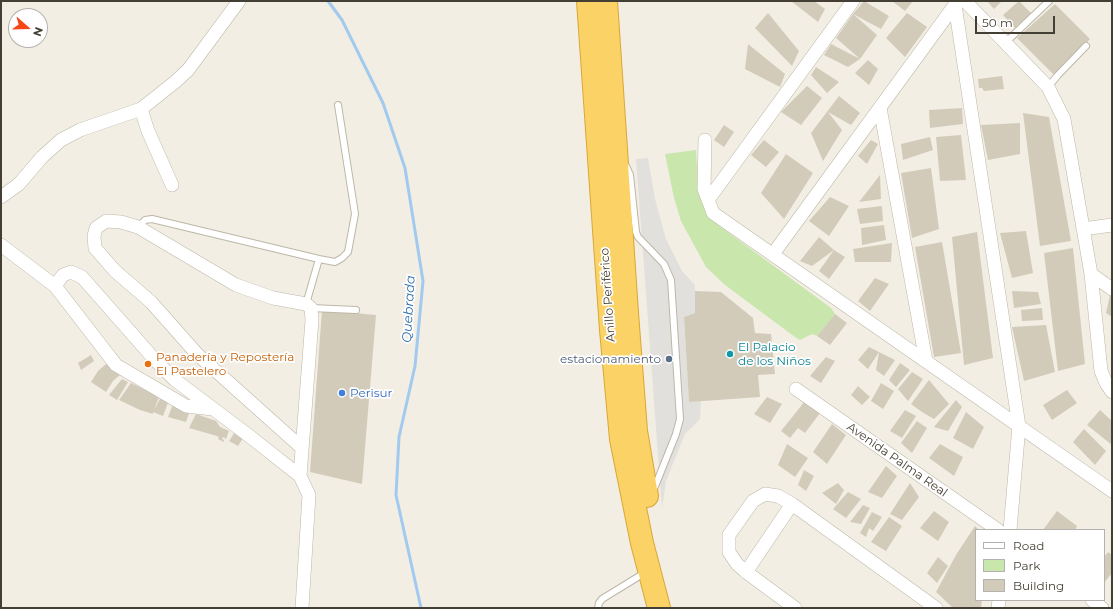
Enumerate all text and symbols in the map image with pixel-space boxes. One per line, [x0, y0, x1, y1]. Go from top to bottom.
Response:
north arrow [8, 8, 48, 48]
scale bar [977, 8, 1057, 34]
text: 50 m [982, 15, 1013, 30]
text: N [30, 25, 46, 38]
street label: Anillo Periférico [598, 248, 618, 342]
water label: Quebrada [399, 275, 419, 343]
place label: El Palacio de los Niños [738, 340, 811, 368]
marker: El Palacio de los Niños [725, 349, 735, 359]
place label: Panadería y Repostería El Pastelero [156, 350, 294, 378]
place label: estacionamiento [560, 352, 661, 366]
marker: estacionamiento [664, 354, 674, 364]
marker: Panadería y Repostería El Pastelero [143, 359, 153, 369]
place label: Perisur [350, 386, 392, 400]
marker: Perisur [337, 388, 347, 398]
street label: Avenida Palma Real [844, 420, 950, 500]
legend [975, 529, 1105, 601]
text: Road [1013, 538, 1044, 553]
text: Park [1013, 558, 1040, 573]
text: Building [1013, 578, 1064, 593]

